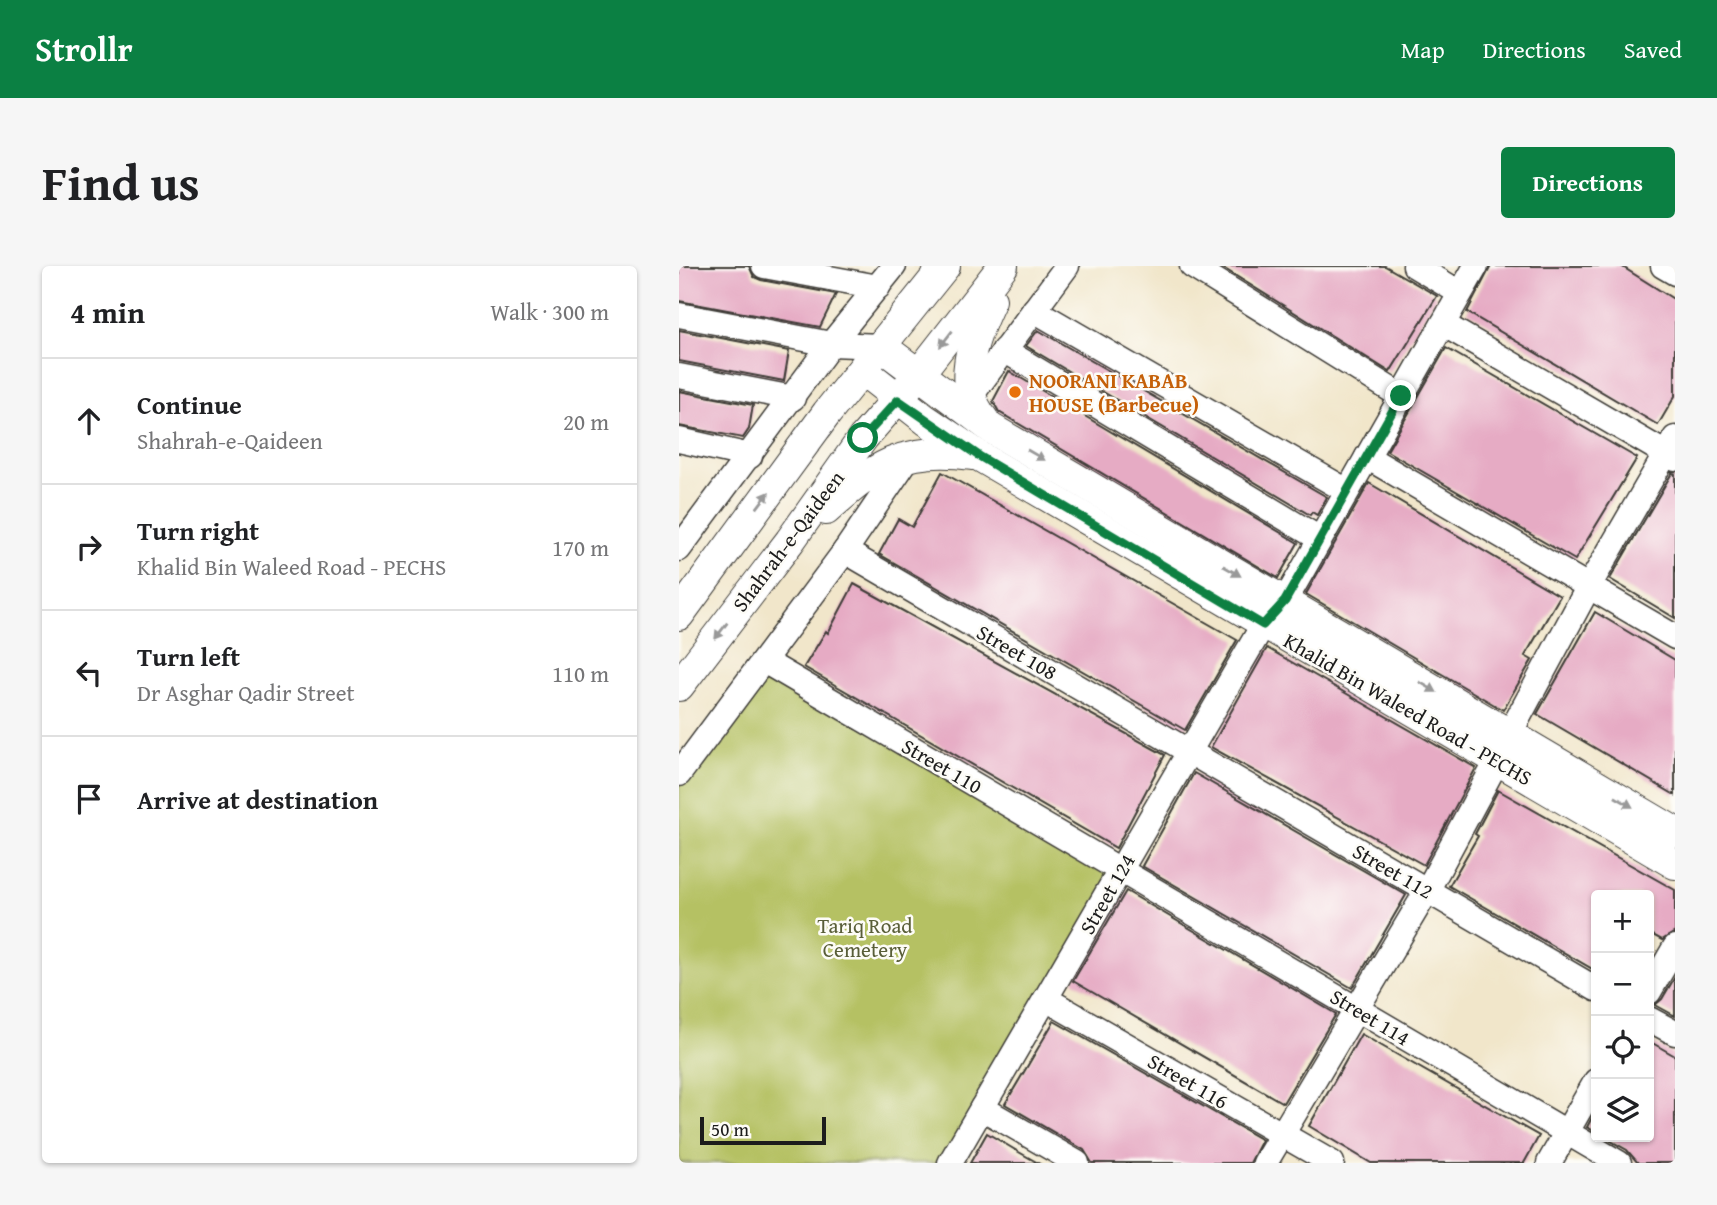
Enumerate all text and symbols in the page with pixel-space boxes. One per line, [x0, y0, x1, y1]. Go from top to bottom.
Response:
text: Strollr [35, 25, 133, 73]
text: Map [1401, 32, 1445, 67]
text: Directions [1483, 32, 1586, 67]
text: Saved [1624, 32, 1682, 67]
text: Find us [42, 146, 200, 218]
button: Directions [1501, 147, 1675, 218]
text: 4 min [70, 290, 145, 334]
text: Walk · 300 m [490, 295, 609, 328]
one-way arrow [939, 330, 954, 348]
place label: NOORANI KABAB HOUSE (Barbecue) [1029, 365, 1199, 420]
route end [1385, 380, 1416, 411]
marker: NOORANI KABAB HOUSE (Barbecue) [1007, 384, 1023, 400]
text: Continue [137, 385, 242, 424]
icon: ahead [70, 402, 108, 440]
text: 20 m [563, 405, 609, 438]
route start [847, 422, 878, 453]
text: Shahrah-e-Qaideen [137, 424, 323, 457]
one-way arrow [1027, 449, 1046, 462]
street label: Shahrah-e-Qaideen [725, 464, 851, 618]
one-way arrow [755, 491, 769, 509]
text: Turn right [137, 511, 259, 550]
icon: right [70, 528, 108, 566]
text: 170 m [552, 531, 609, 564]
text: Khalid Bin Waleed Road - PECHS [137, 550, 446, 583]
one-way arrow [1223, 564, 1242, 577]
street label: Street 108 [971, 617, 1063, 687]
one-way arrow [714, 622, 728, 640]
street label: Khalid Bin Waleed Road - PECHS [1278, 625, 1538, 793]
text: Turn left [137, 637, 240, 676]
icon: left [70, 654, 108, 692]
text: 110 m [552, 657, 609, 690]
text: Dr Asghar Qadir Street [137, 676, 355, 709]
one-way arrow [1419, 680, 1438, 693]
street label: Street 110 [896, 731, 988, 801]
icon: arrive [70, 780, 108, 818]
text: Arrive at destination [137, 780, 378, 819]
one-way arrow [1615, 796, 1634, 808]
street label: Street 112 [1347, 836, 1439, 906]
street label: Street 124 [1072, 848, 1142, 940]
map controls [1591, 890, 1654, 1142]
button: + [1591, 890, 1654, 953]
park label: Tariq Road Cemetery [817, 910, 913, 965]
button: − [1591, 953, 1654, 1016]
street label: Street 114 [1324, 981, 1416, 1053]
button: locate [1591, 1016, 1654, 1079]
street label: Street 116 [1142, 1046, 1234, 1116]
button: layers [1591, 1079, 1654, 1142]
scale bar [700, 1114, 826, 1146]
text: 50 m [711, 1115, 749, 1143]

